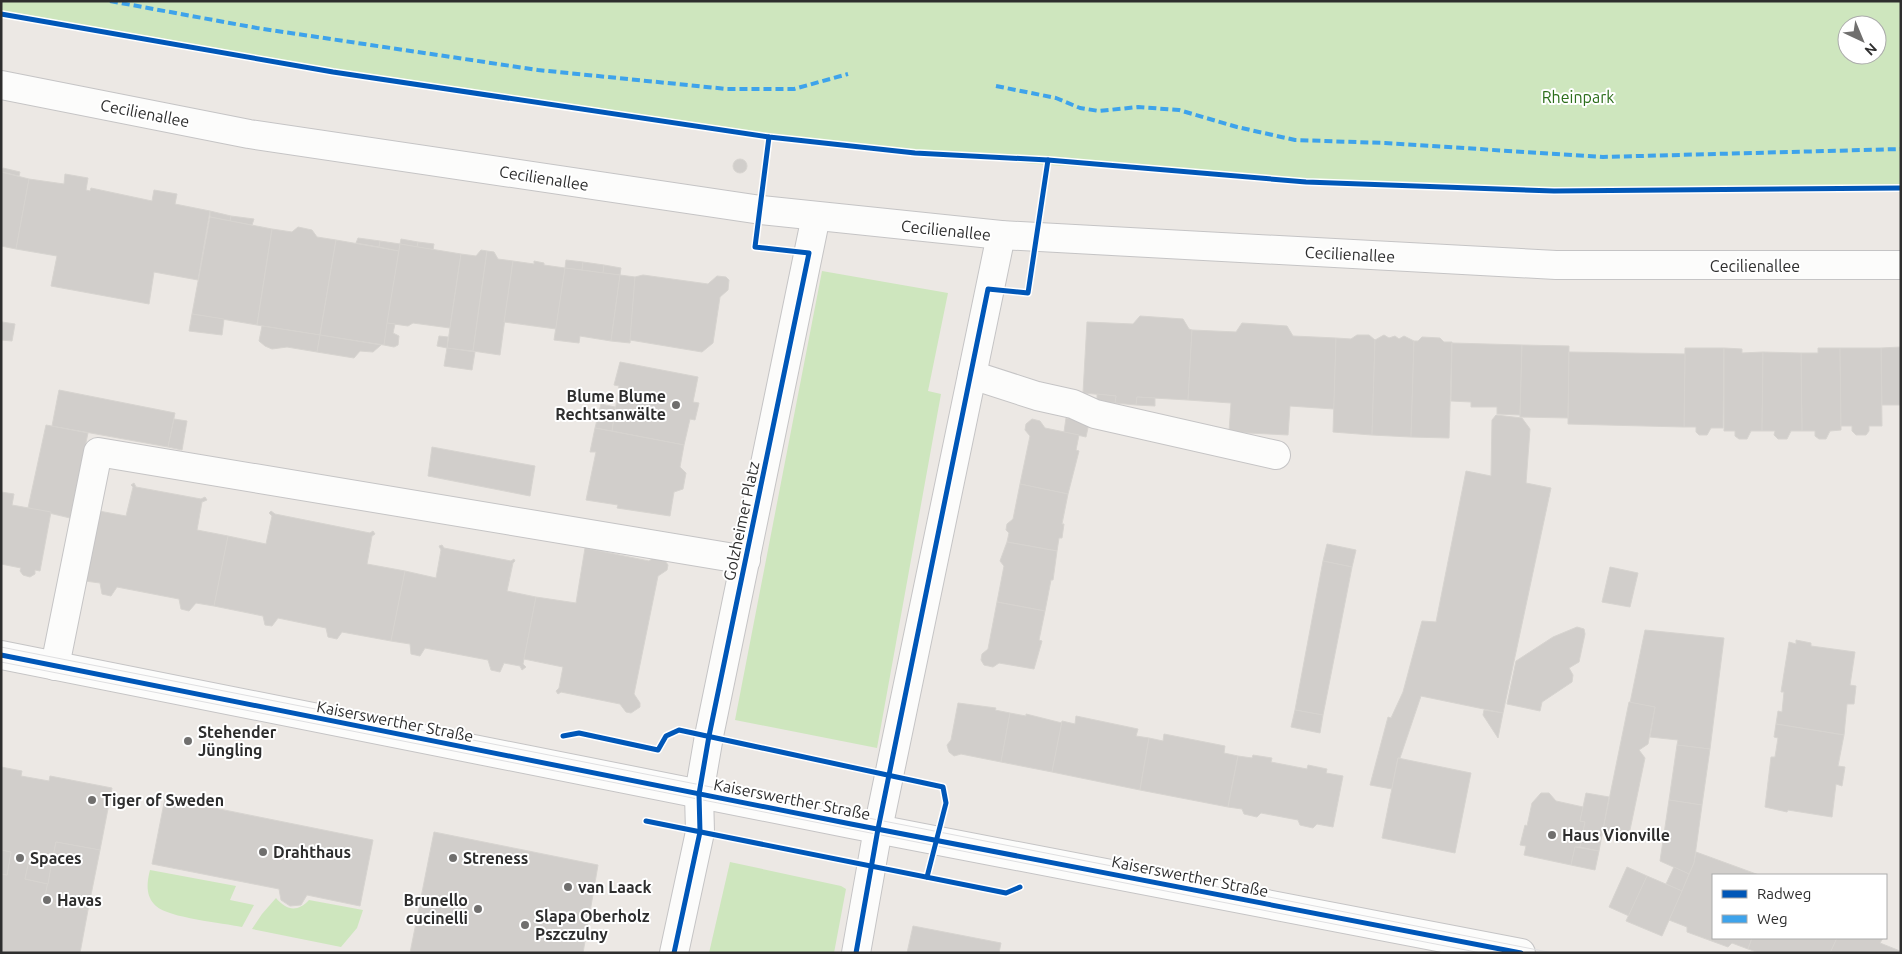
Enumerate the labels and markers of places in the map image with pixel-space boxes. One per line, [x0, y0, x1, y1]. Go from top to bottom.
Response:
place label: Blume Blume Rechtsanwälte [555, 387, 666, 423]
marker: Blume Blume Rechtsanwälte [670, 399, 682, 411]
place label: Stehender Jüngling [198, 723, 277, 759]
marker: Stehender Jüngling [182, 735, 194, 747]
place label: Tiger of Sweden [102, 791, 224, 809]
marker: Tiger of Sweden [86, 794, 98, 806]
place label: Haus Vionville [1562, 826, 1670, 844]
marker: Haus Vionville [1546, 829, 1558, 841]
place label: Drahthaus [273, 843, 351, 861]
marker: Drahthaus [257, 846, 269, 858]
place label: Spaces [30, 849, 82, 867]
place label: Streness [463, 849, 528, 867]
marker: Spaces [14, 852, 26, 864]
marker: Streness [447, 852, 459, 864]
place label: van Laack [578, 878, 651, 896]
marker: van Laack [562, 881, 574, 893]
place label: Havas [57, 891, 102, 909]
place label: Brunello cucinelli [404, 891, 468, 927]
marker: Havas [41, 894, 53, 906]
marker: Brunello cucinelli [472, 903, 484, 915]
place label: Slapa Oberholz Pszczulny [535, 907, 650, 943]
marker: Slapa Oberholz Pszczulny [519, 919, 531, 931]

